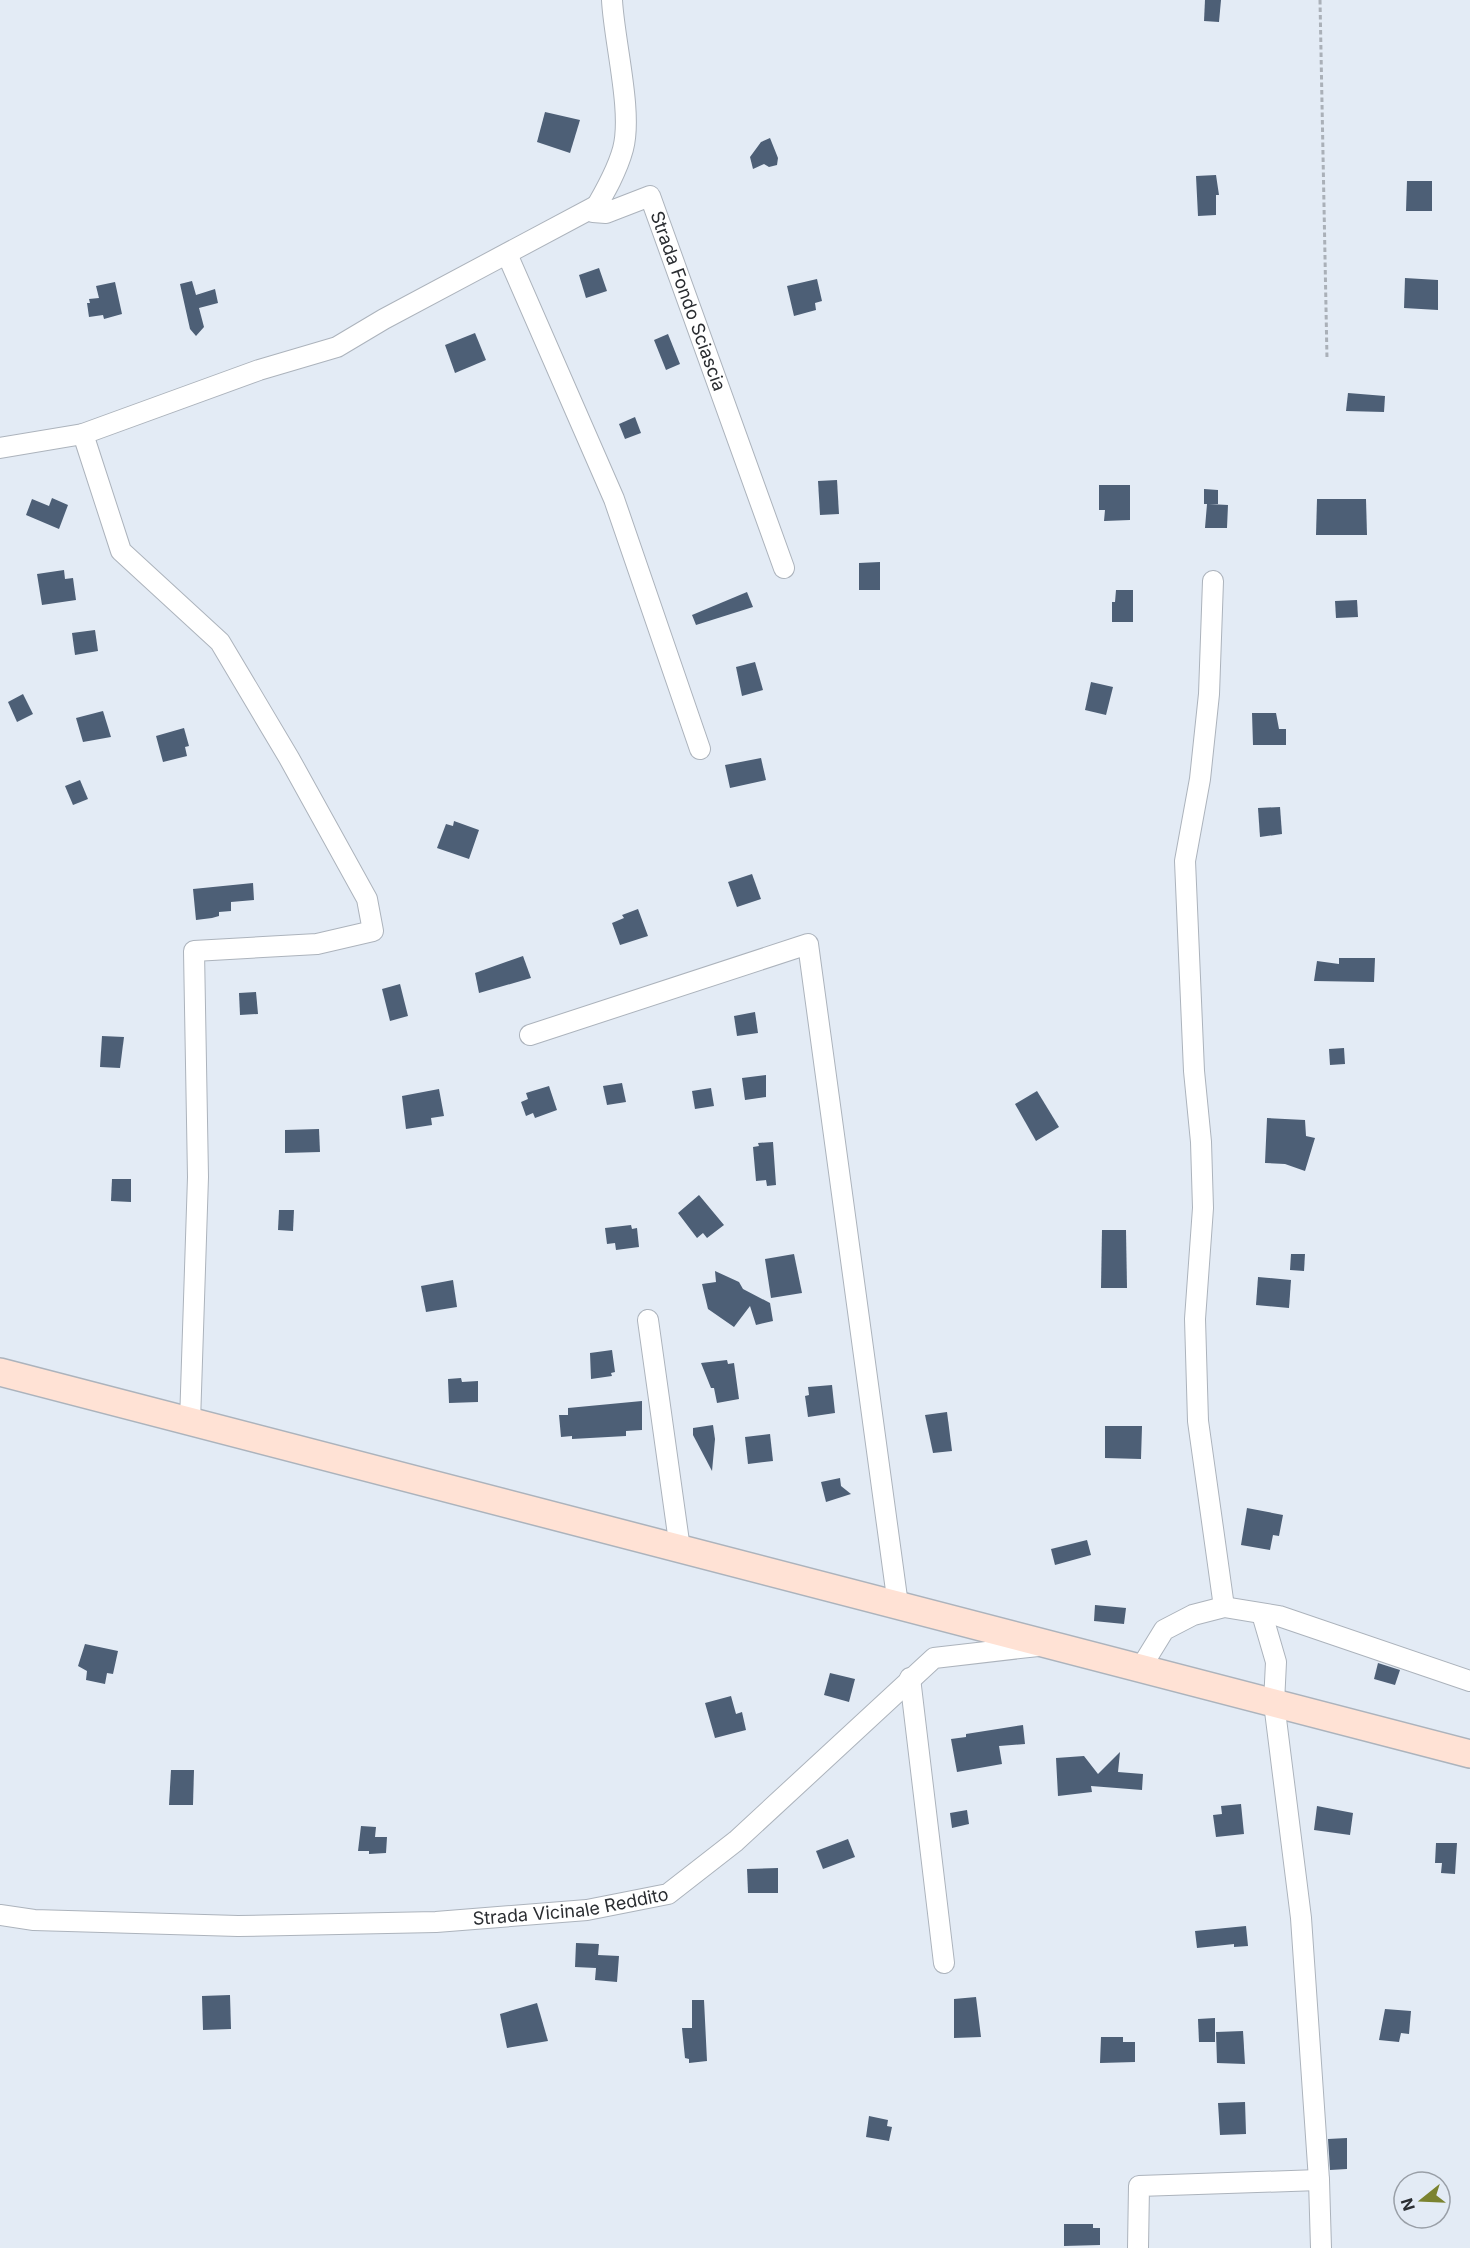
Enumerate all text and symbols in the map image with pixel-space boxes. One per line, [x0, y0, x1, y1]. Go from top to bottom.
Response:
street label: Strada Fondo Sciascia [646, 208, 730, 394]
street label: Strada Vicinale Reddito [472, 1883, 670, 1929]
north arrow [1392, 2170, 1452, 2230]
text: N [1396, 2196, 1419, 2214]

